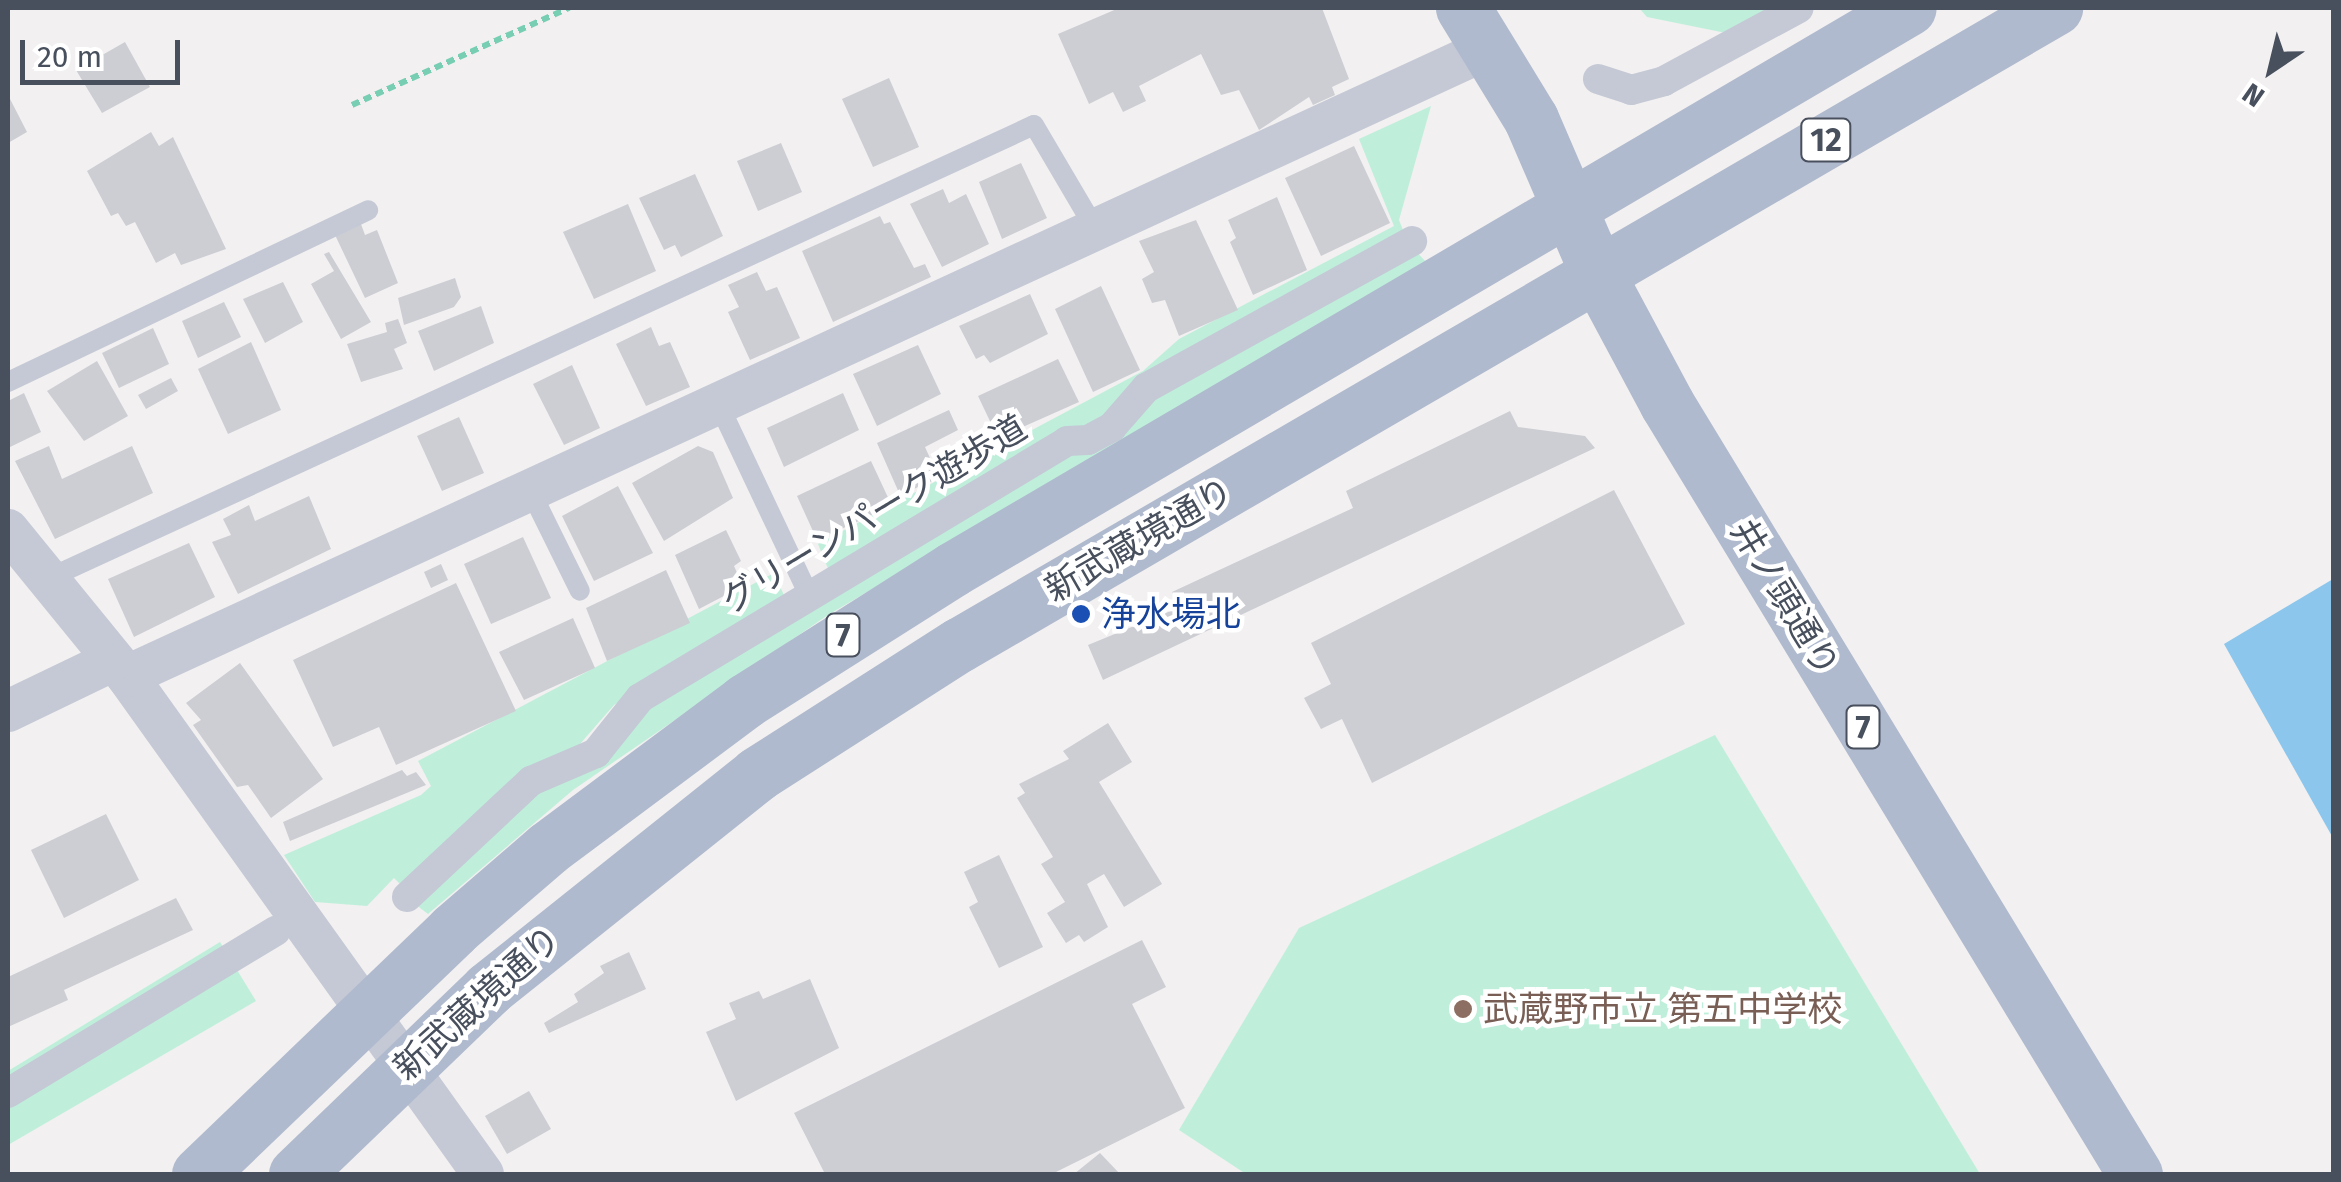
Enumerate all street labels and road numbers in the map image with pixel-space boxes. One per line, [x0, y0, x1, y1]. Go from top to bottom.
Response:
road number: 12 [1798, 113, 1854, 167]
street label: グリーンパーク遊歩道 [713, 406, 1035, 622]
street label: 新武蔵境通り [1038, 469, 1240, 611]
street label: 井ノ頭通り [1722, 512, 1848, 684]
road number: 7 [826, 608, 860, 662]
road number: 7 [1846, 700, 1880, 754]
street label: 新武蔵境通り [385, 917, 569, 1089]

